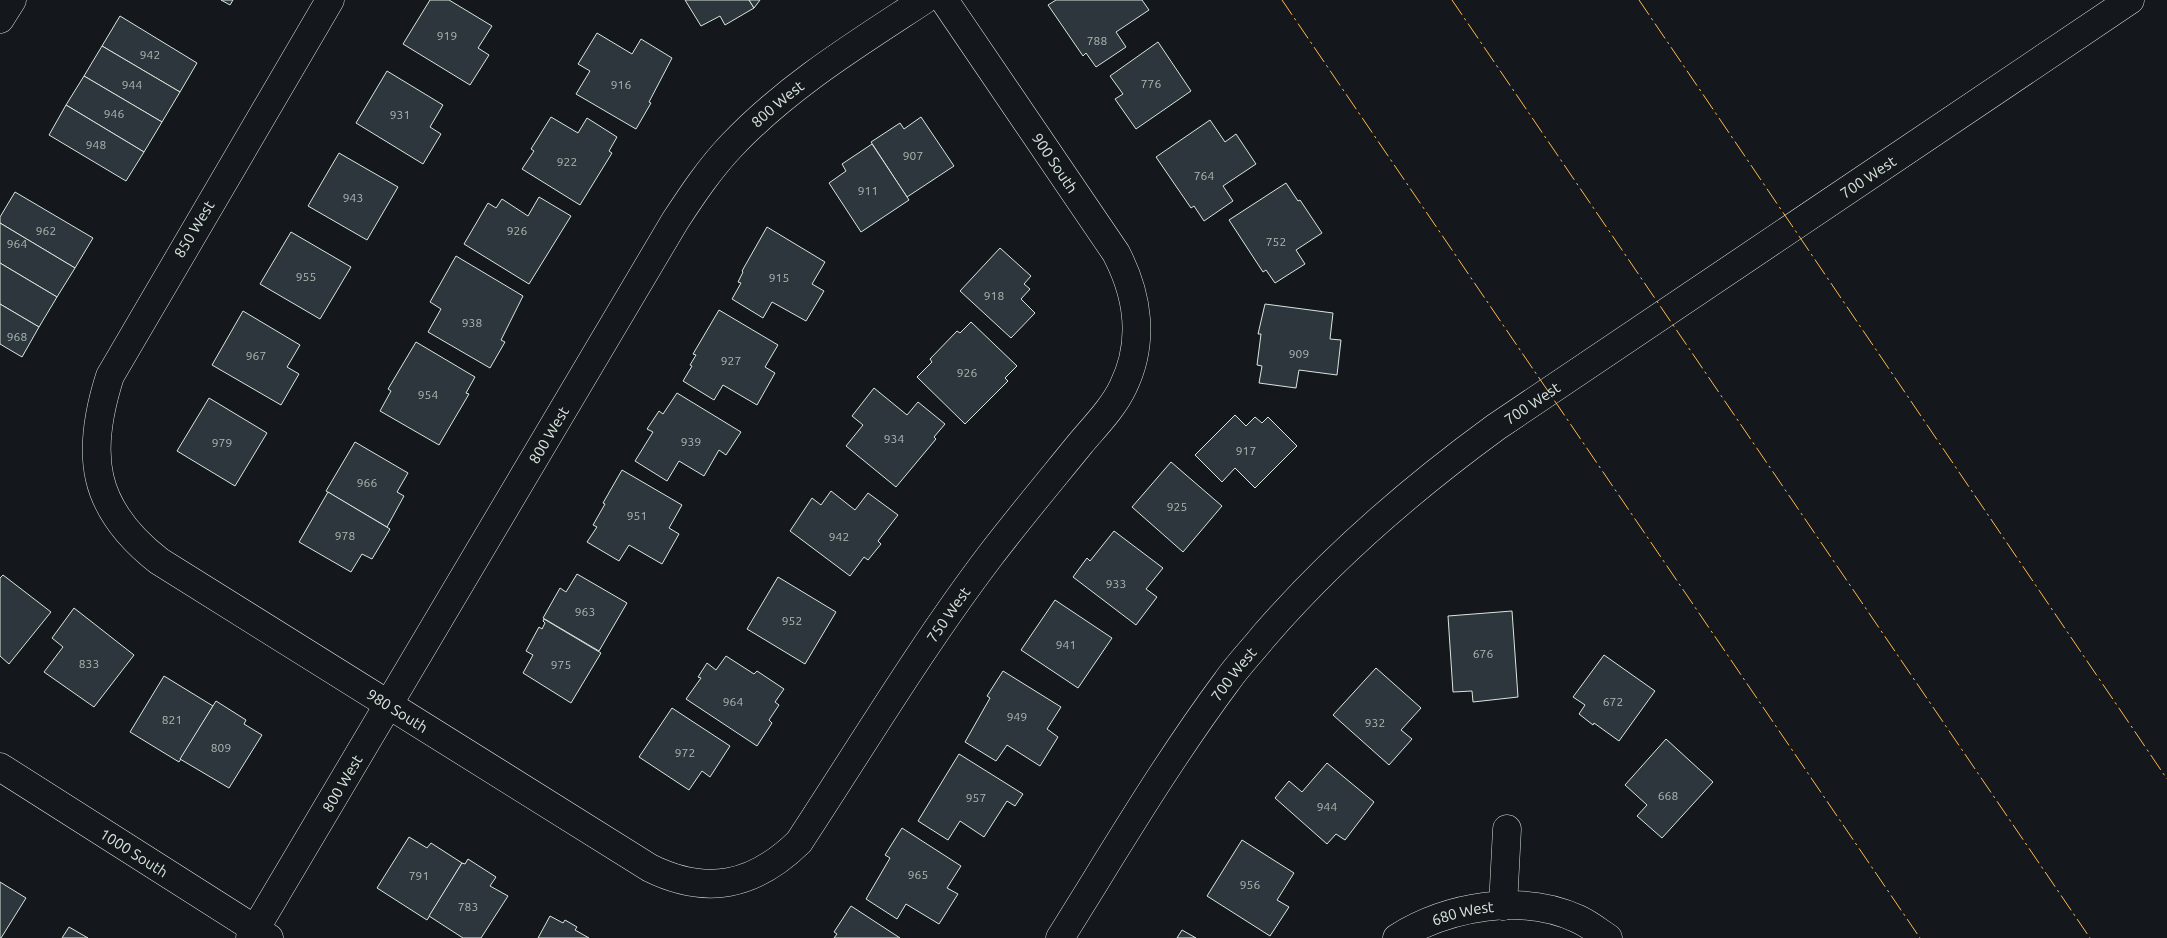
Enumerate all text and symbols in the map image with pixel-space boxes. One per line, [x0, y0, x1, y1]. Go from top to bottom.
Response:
house number: 919 [437, 29, 457, 42]
house number: 788 [1087, 34, 1107, 47]
house number: 942 [140, 48, 160, 61]
street label: 800 West [747, 77, 807, 130]
house number: 776 [1141, 77, 1161, 90]
house number: 944 [122, 78, 142, 91]
house number: 916 [611, 78, 631, 91]
house number: 946 [104, 107, 124, 120]
house number: 931 [390, 108, 410, 121]
street label: 900 South [1029, 130, 1081, 196]
house number: 948 [86, 138, 106, 151]
house number: 907 [903, 149, 923, 162]
street label: 700 West [1837, 152, 1899, 201]
house number: 922 [557, 155, 577, 168]
house number: 764 [1194, 169, 1214, 182]
house number: 911 [858, 184, 878, 197]
house number: 943 [343, 191, 363, 204]
street label: 850 West [170, 197, 218, 260]
house number: 962 [36, 224, 56, 237]
house number: 926 [507, 224, 527, 237]
house number: 752 [1266, 235, 1286, 248]
house number: 964 [7, 237, 27, 250]
house number: 955 [296, 270, 316, 283]
house number: 915 [769, 271, 789, 284]
house number: 918 [984, 289, 1004, 302]
house number: 938 [462, 316, 482, 329]
house number: 968 [7, 330, 27, 343]
house number: 909 [1289, 347, 1309, 360]
house number: 967 [246, 349, 266, 362]
house number: 927 [721, 354, 741, 367]
house number: 926 [957, 366, 977, 379]
street label: 700 West [1501, 378, 1563, 428]
house number: 954 [418, 388, 438, 401]
street label: 800 West [525, 403, 572, 466]
house number: 934 [884, 432, 904, 445]
house number: 939 [681, 435, 701, 448]
house number: 979 [212, 436, 232, 449]
house number: 917 [1236, 444, 1256, 457]
house number: 966 [357, 476, 377, 489]
house number: 925 [1167, 500, 1187, 513]
house number: 951 [627, 509, 647, 522]
house number: 978 [335, 529, 355, 542]
house number: 942 [829, 530, 849, 543]
house number: 933 [1106, 577, 1126, 590]
street label: 750 West [923, 583, 973, 645]
house number: 963 [575, 605, 595, 618]
house number: 952 [782, 614, 802, 627]
house number: 941 [1056, 638, 1076, 651]
street label: 700 West [1207, 644, 1259, 704]
house number: 676 [1473, 647, 1493, 660]
house number: 833 [79, 657, 99, 670]
house number: 975 [551, 658, 571, 671]
street label: 980 South [364, 685, 431, 736]
house number: 964 [723, 695, 743, 708]
house number: 672 [1603, 695, 1623, 708]
house number: 949 [1007, 710, 1027, 723]
house number: 821 [162, 713, 182, 726]
house number: 932 [1365, 716, 1385, 729]
house number: 809 [211, 741, 231, 754]
house number: 972 [675, 746, 695, 759]
street label: 800 West [318, 752, 365, 815]
house number: 668 [1658, 789, 1678, 802]
house number: 957 [966, 791, 986, 804]
house number: 944 [1317, 800, 1337, 813]
street label: 1000 South [97, 824, 171, 880]
house number: 965 [908, 868, 928, 881]
house number: 791 [409, 869, 429, 882]
house number: 956 [1240, 878, 1260, 891]
street label: 680 West [1429, 897, 1494, 928]
house number: 783 [458, 900, 478, 913]

